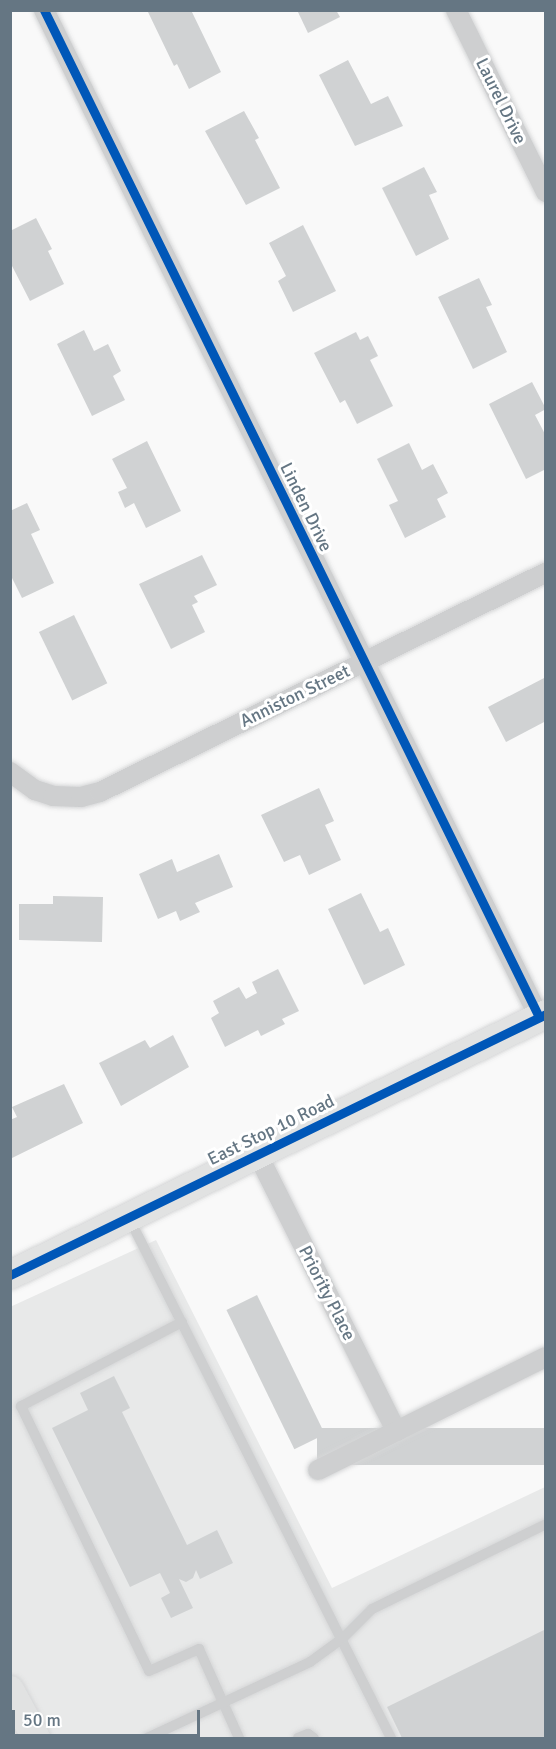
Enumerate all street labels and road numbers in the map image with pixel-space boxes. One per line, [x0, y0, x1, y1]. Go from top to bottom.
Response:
street label: Laurel Drive [471, 54, 531, 148]
street label: Linden Drive [275, 459, 337, 555]
street label: Anniston Street [237, 660, 353, 732]
street label: East Stop 10 Road [204, 1090, 338, 1170]
street label: Priority Place [294, 1242, 360, 1344]

